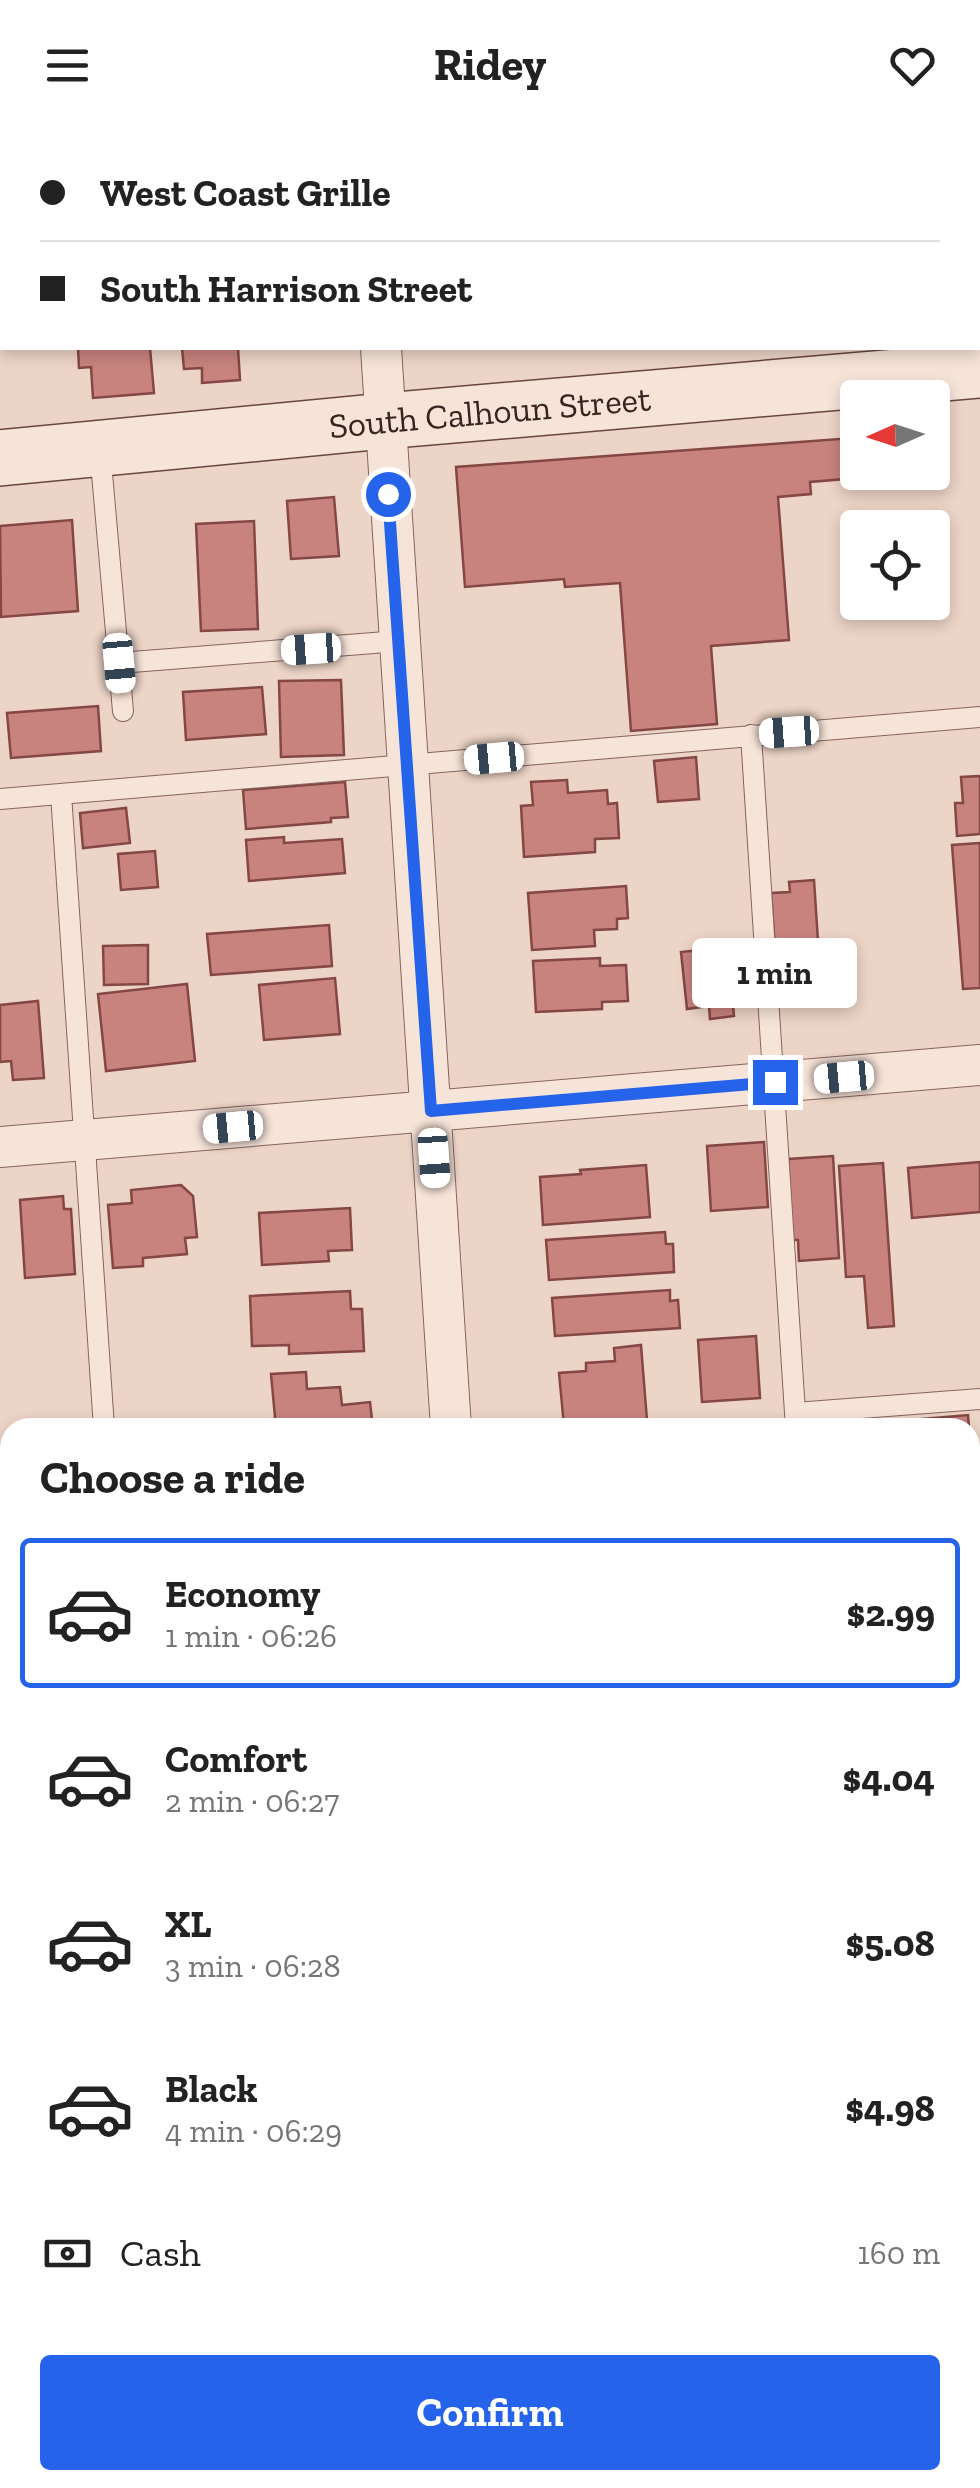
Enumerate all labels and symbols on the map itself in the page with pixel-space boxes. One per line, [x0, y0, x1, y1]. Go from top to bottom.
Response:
street label: South Calhoun Street [327, 377, 652, 447]
north arrow [840, 380, 950, 490]
route start [366, 472, 411, 517]
car [101, 632, 137, 694]
car [280, 632, 342, 666]
car [758, 715, 820, 749]
car [463, 740, 525, 776]
callout: 1 min [692, 937, 858, 1007]
car [813, 1059, 875, 1095]
route end [753, 1060, 798, 1105]
car [202, 1109, 264, 1145]
car [417, 1127, 451, 1189]

